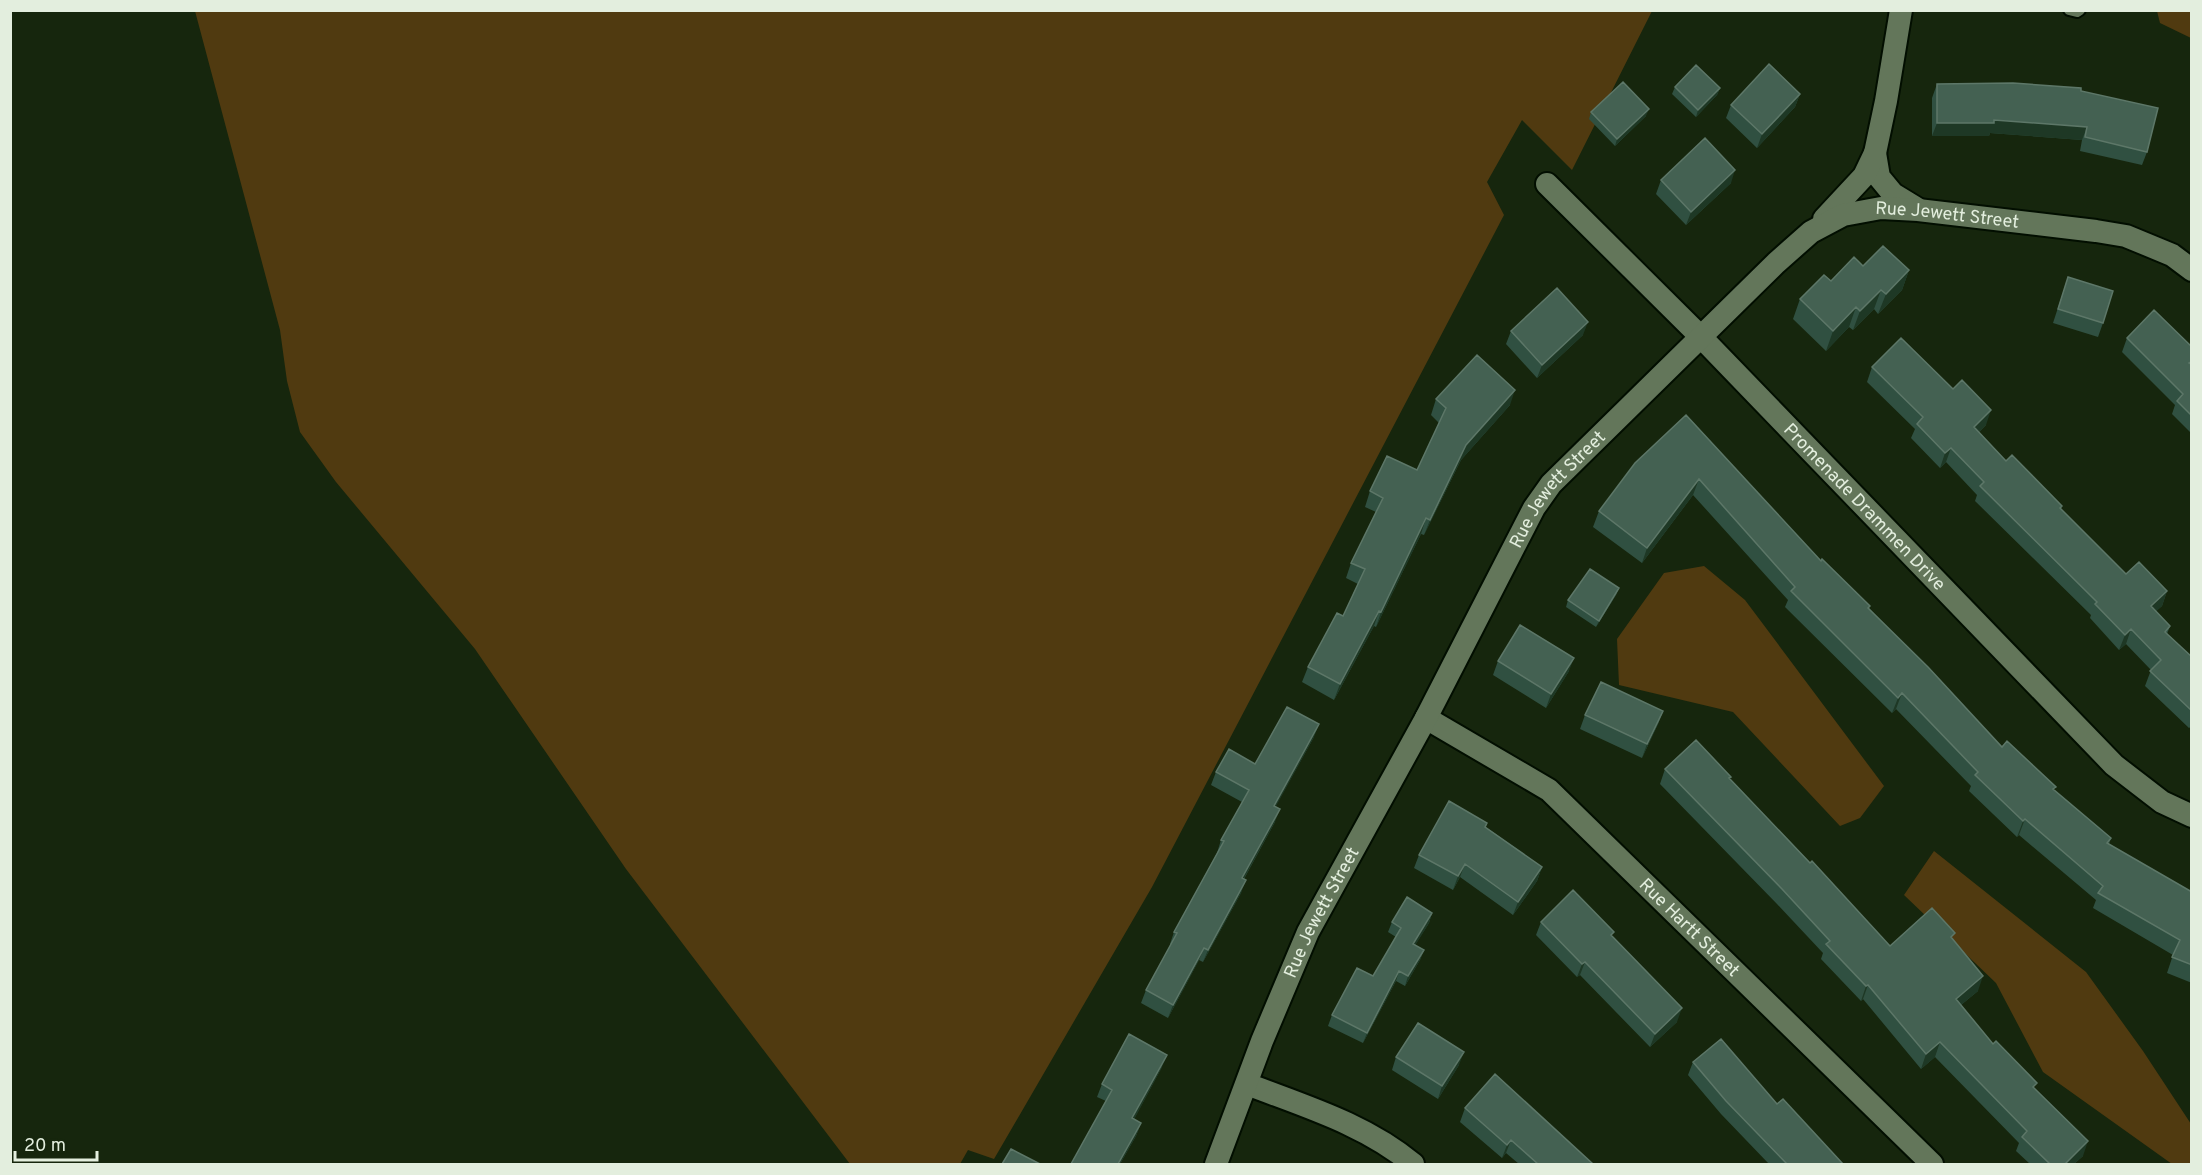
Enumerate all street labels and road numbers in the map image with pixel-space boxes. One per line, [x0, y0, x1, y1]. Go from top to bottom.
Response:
street label: Rue Jewett Street [1875, 198, 2020, 235]
street label: Promenade Drammen Drive [1778, 419, 1950, 596]
street label: Rue Jewett Street [1505, 427, 1611, 553]
street label: Rue Jewett Street [1280, 843, 1366, 982]
street label: Rue Hartt Street [1633, 874, 1744, 983]

